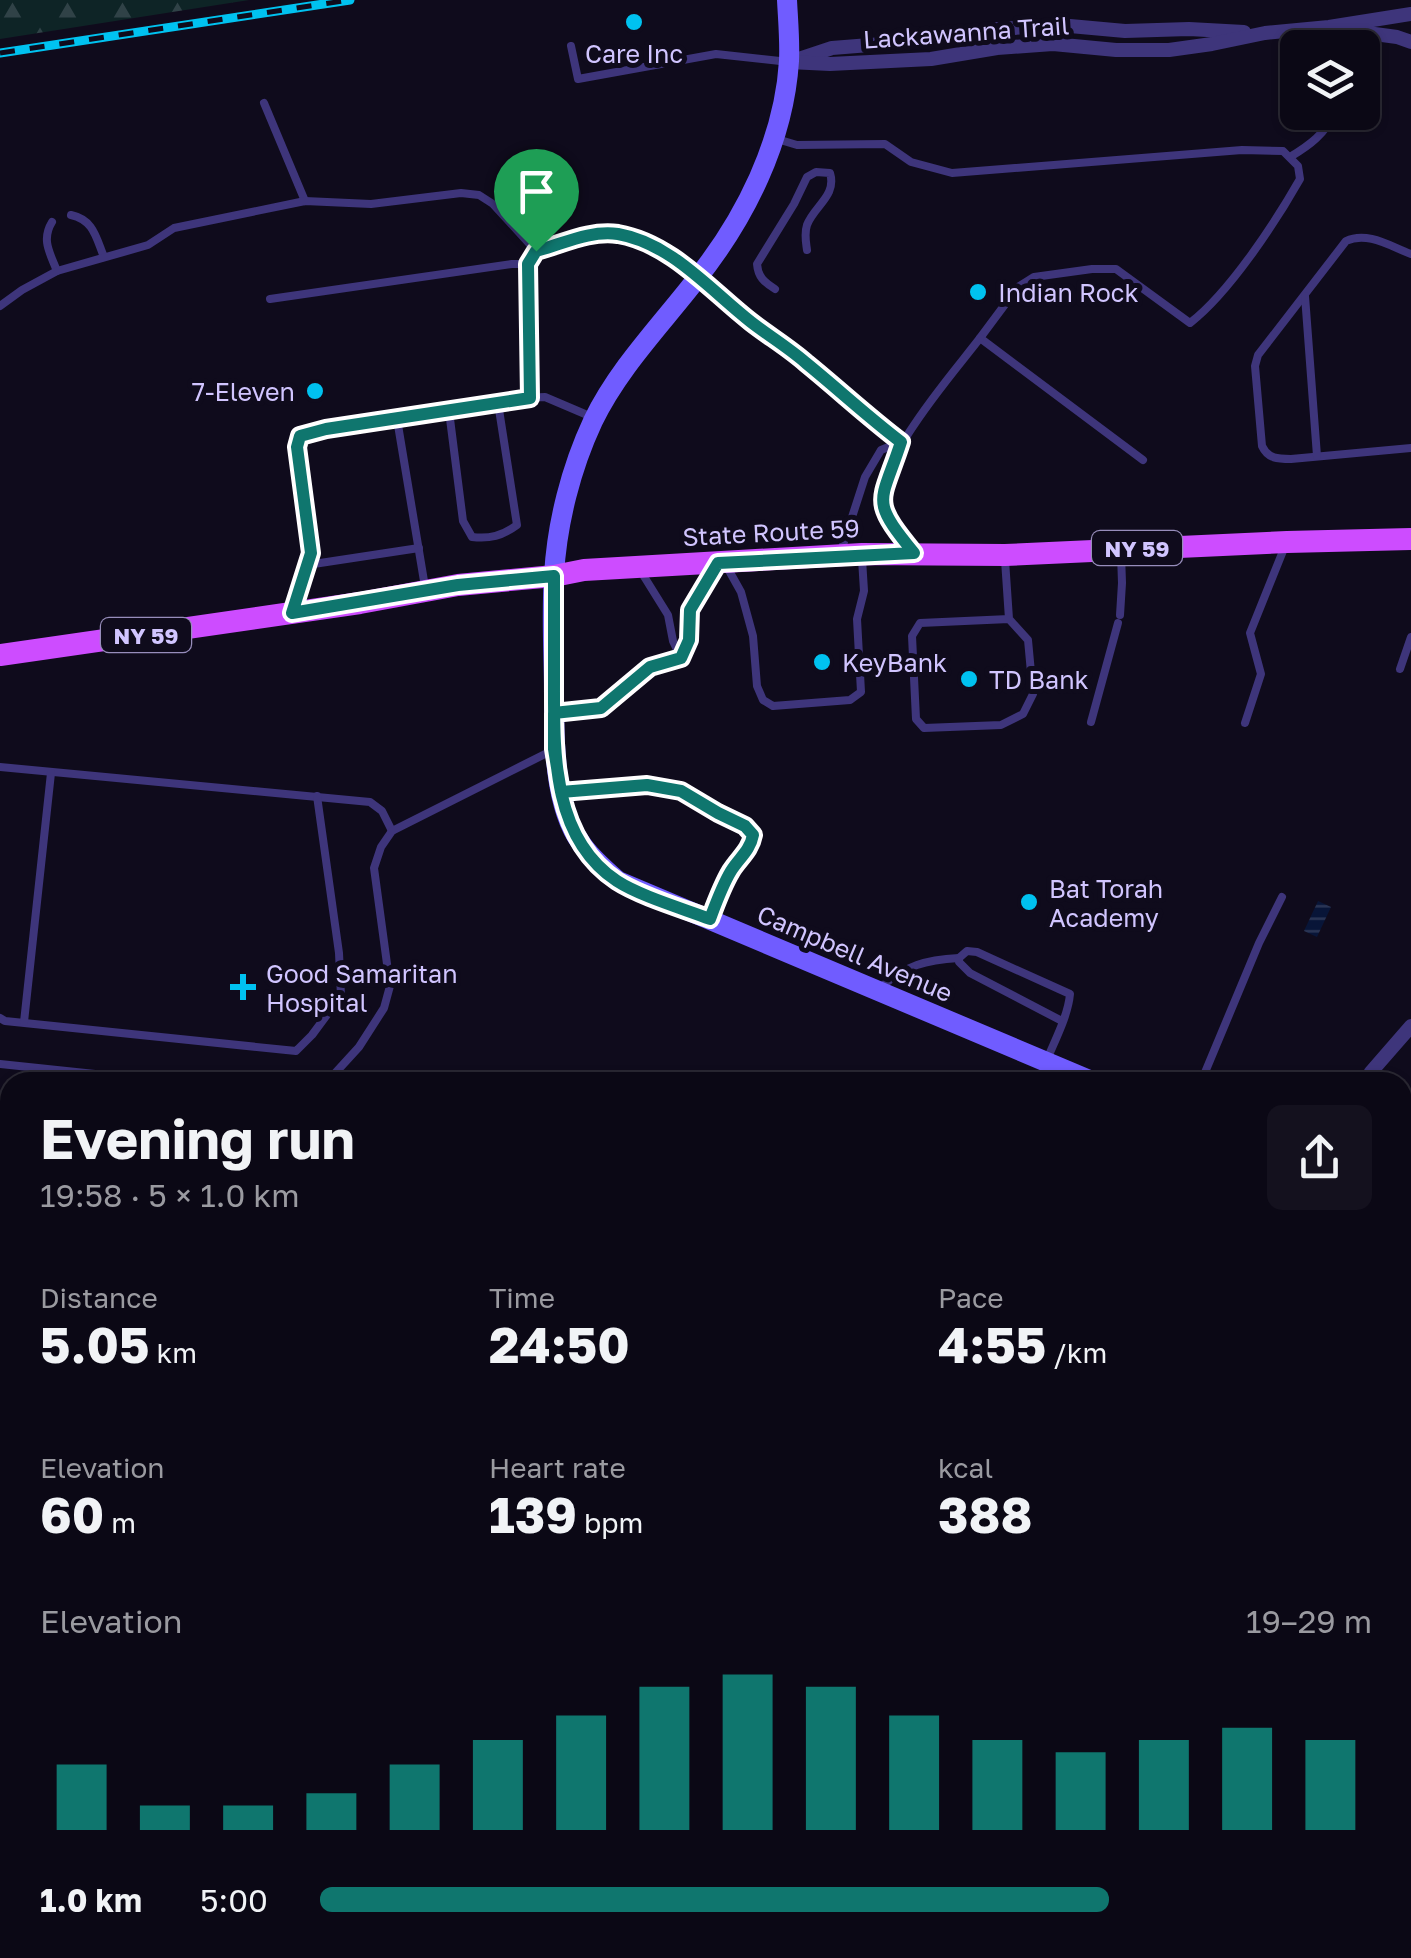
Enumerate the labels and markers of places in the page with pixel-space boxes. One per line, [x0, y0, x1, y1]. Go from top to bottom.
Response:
marker: Care Inc [623, 11, 645, 33]
place label: Care Inc [585, 38, 683, 69]
pin [494, 149, 579, 252]
place label: Indian Rock [998, 277, 1139, 308]
marker: Indian Rock [967, 281, 989, 303]
place label: 7-Eleven [192, 376, 295, 407]
marker: 7-Eleven [304, 380, 326, 402]
place label: KeyBank [842, 647, 947, 678]
marker: KeyBank [811, 651, 833, 673]
place label: TD Bank [989, 664, 1089, 695]
marker: TD Bank [958, 668, 980, 690]
place label: Bat Torah Academy [1049, 873, 1163, 933]
marker: Bat Torah Academy [1018, 891, 1040, 913]
place label: Good Samaritan Hospital [266, 958, 458, 1018]
marker: Good Samaritan Hospital [230, 974, 256, 1000]

